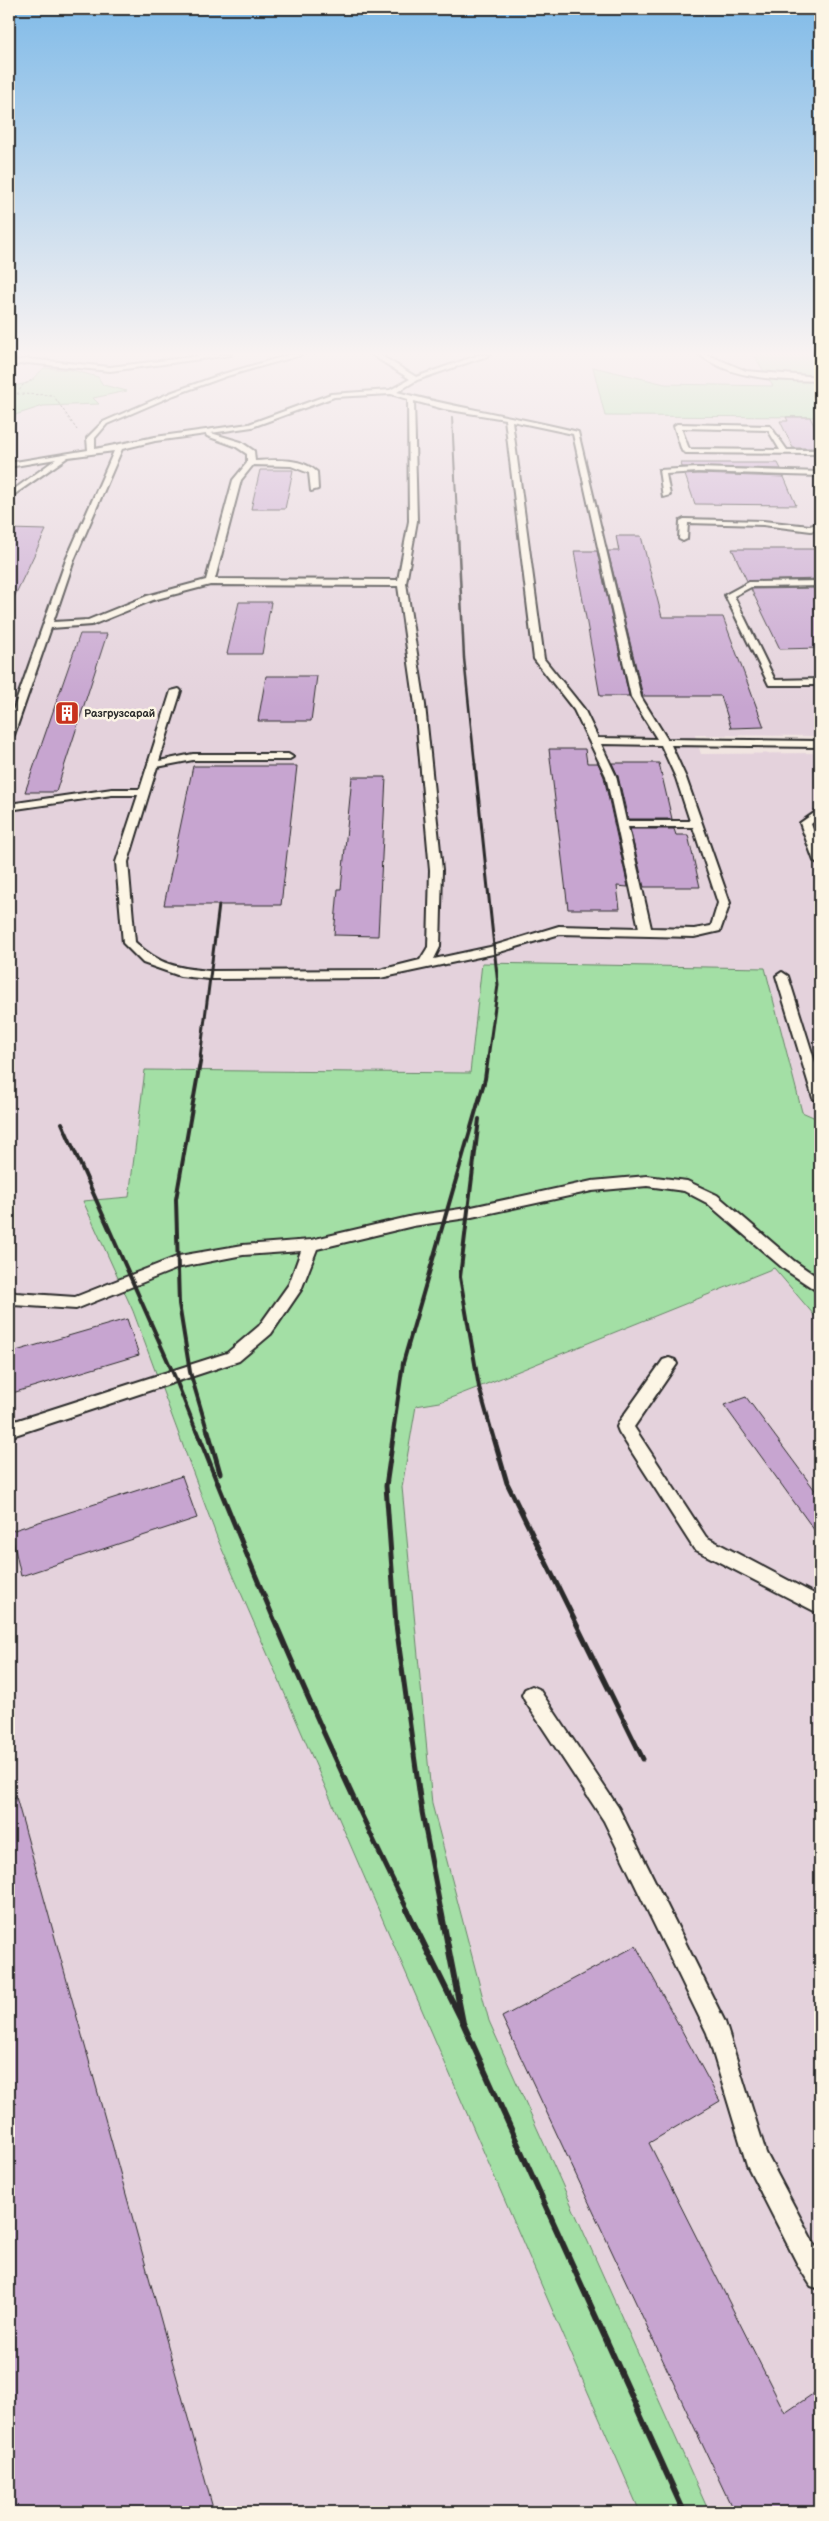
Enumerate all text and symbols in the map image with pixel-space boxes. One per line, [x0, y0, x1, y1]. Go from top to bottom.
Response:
building icon: Разгрузсарай [54, 700, 80, 726]
place label: Разгрузсарай [84, 707, 155, 720]

